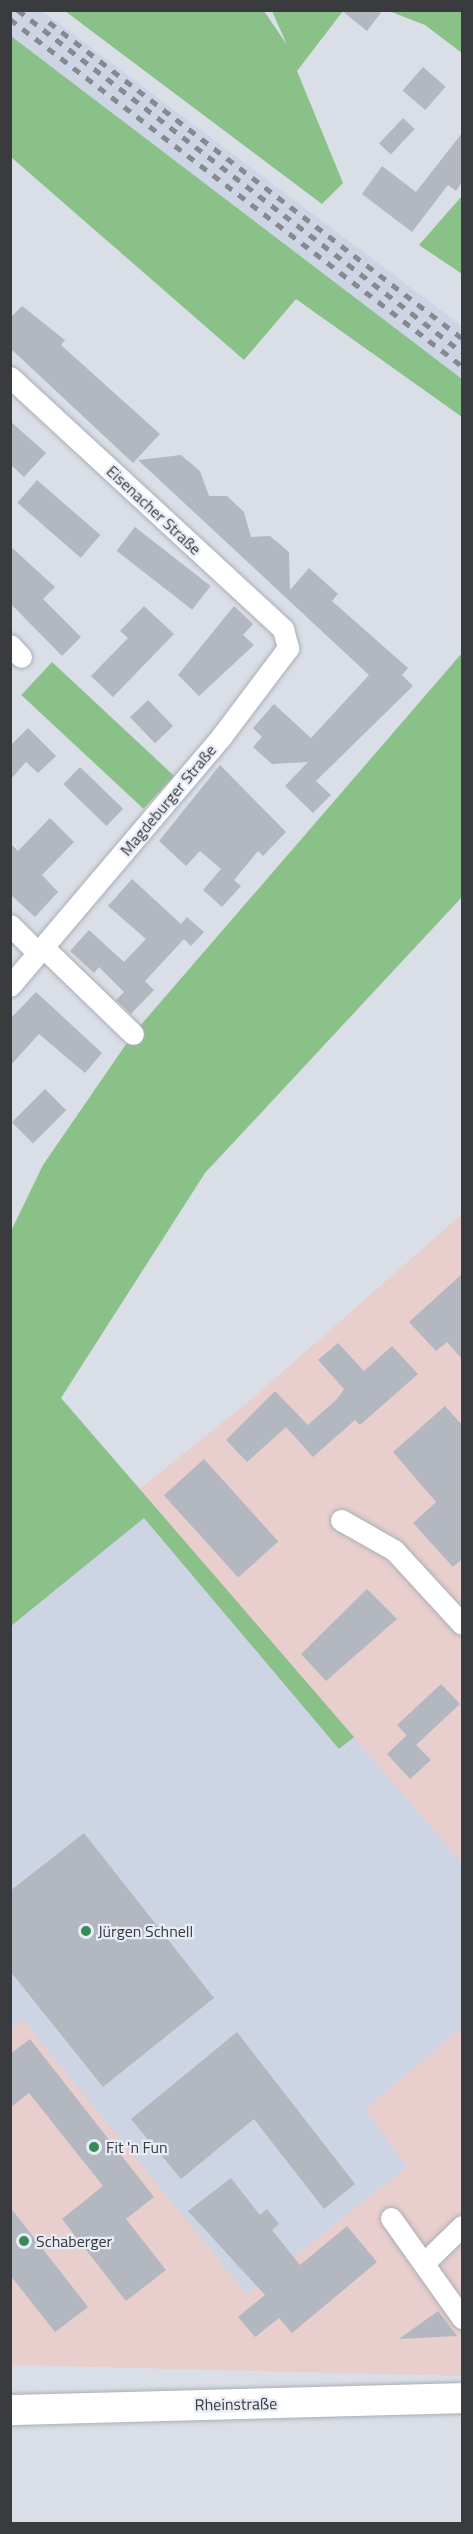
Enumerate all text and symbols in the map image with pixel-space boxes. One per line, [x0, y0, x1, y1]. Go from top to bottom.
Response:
street label: Eisenacher Straße [103, 461, 205, 559]
street label: Magdeburger Straße [116, 741, 220, 859]
place label: Jürgen Schnell [98, 1921, 193, 1941]
marker: Jürgen Schnell [79, 1924, 93, 1938]
place label: Fit 'n Fun [106, 2137, 168, 2157]
marker: Fit 'n Fun [87, 2140, 101, 2154]
place label: Schaberger [36, 2231, 112, 2251]
marker: Schaberger [17, 2234, 31, 2248]
street label: Rheinstraße [195, 2394, 277, 2414]

